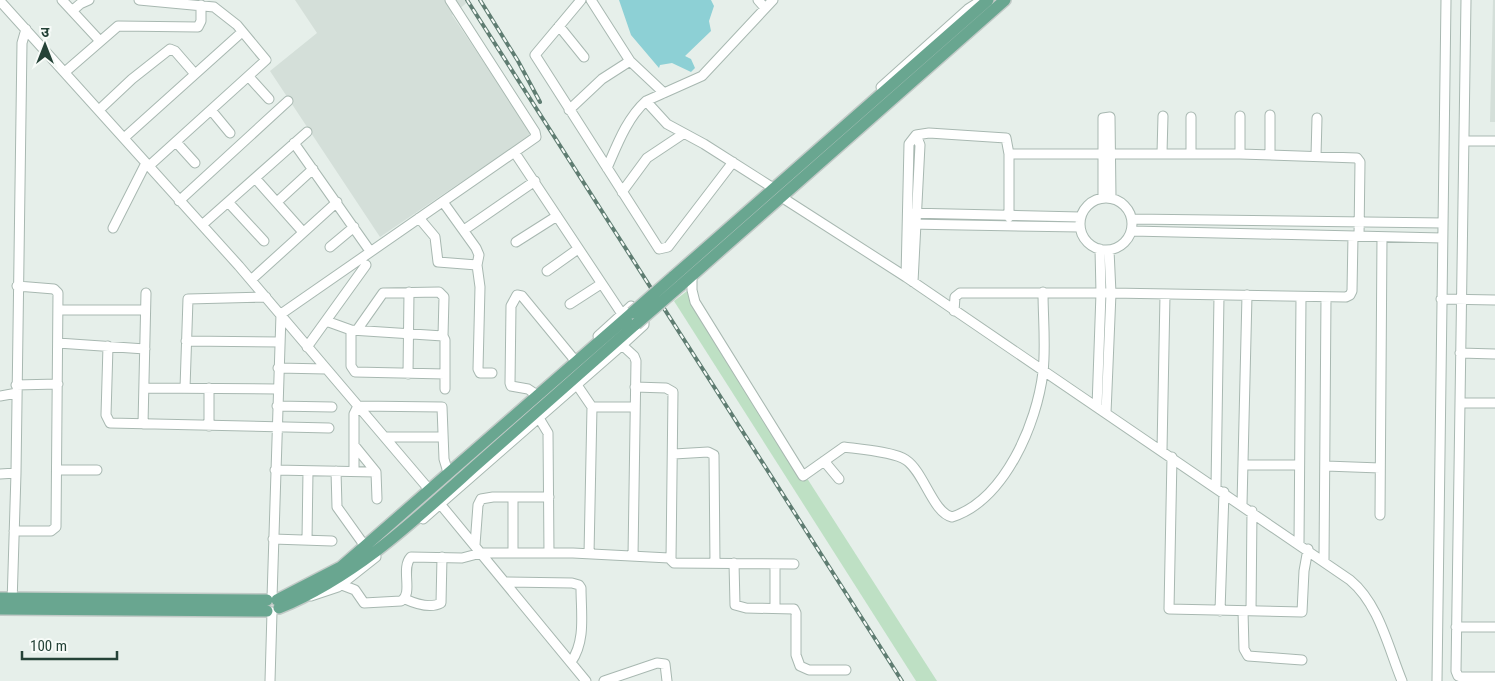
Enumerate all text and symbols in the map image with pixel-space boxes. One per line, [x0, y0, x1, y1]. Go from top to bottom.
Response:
north arrow [20, 20, 70, 70]
text: उ [41, 24, 50, 40]
scale bar [22, 628, 118, 660]
text: 100 m [30, 637, 67, 655]

